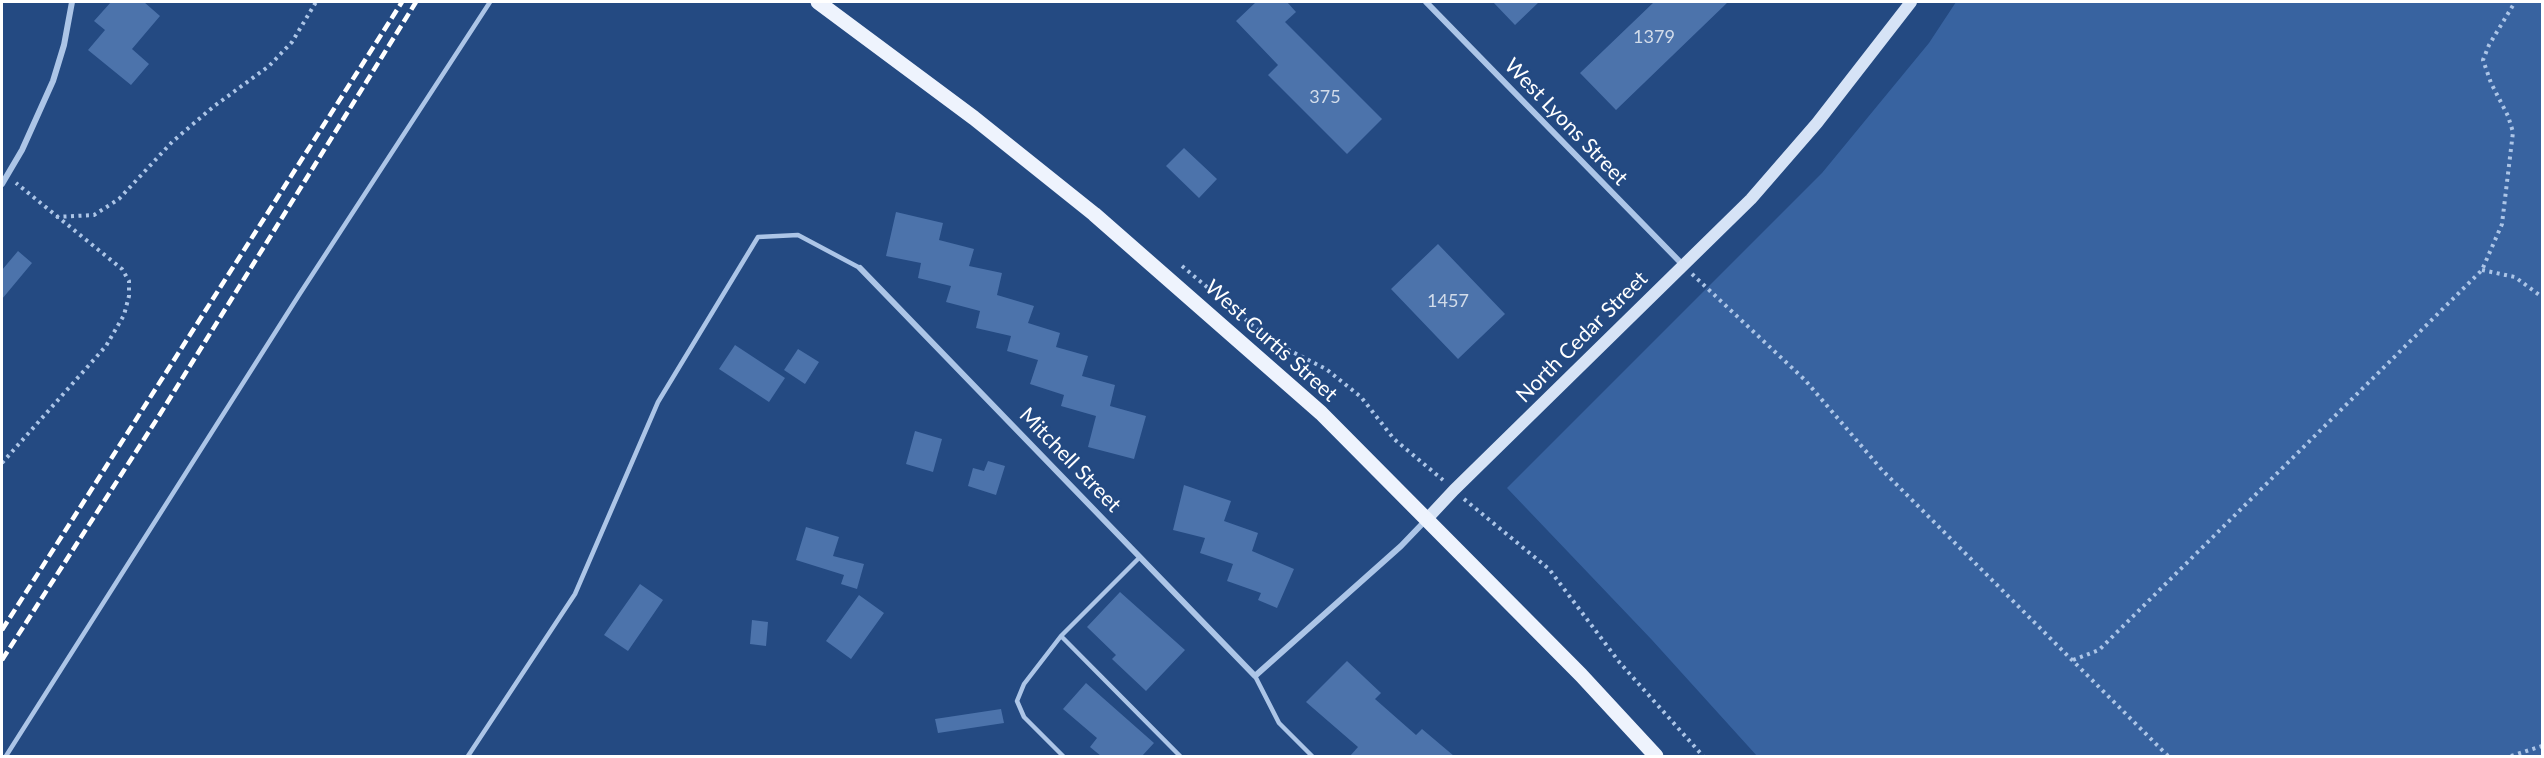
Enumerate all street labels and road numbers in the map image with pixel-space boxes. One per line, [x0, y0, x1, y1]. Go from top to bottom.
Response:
street label: West Lyons Street [1499, 53, 1633, 191]
street label: North Cedar Street [1511, 266, 1653, 408]
street label: West Curtis Street [1200, 275, 1342, 407]
street label: Mitchell Street [1014, 403, 1126, 517]

